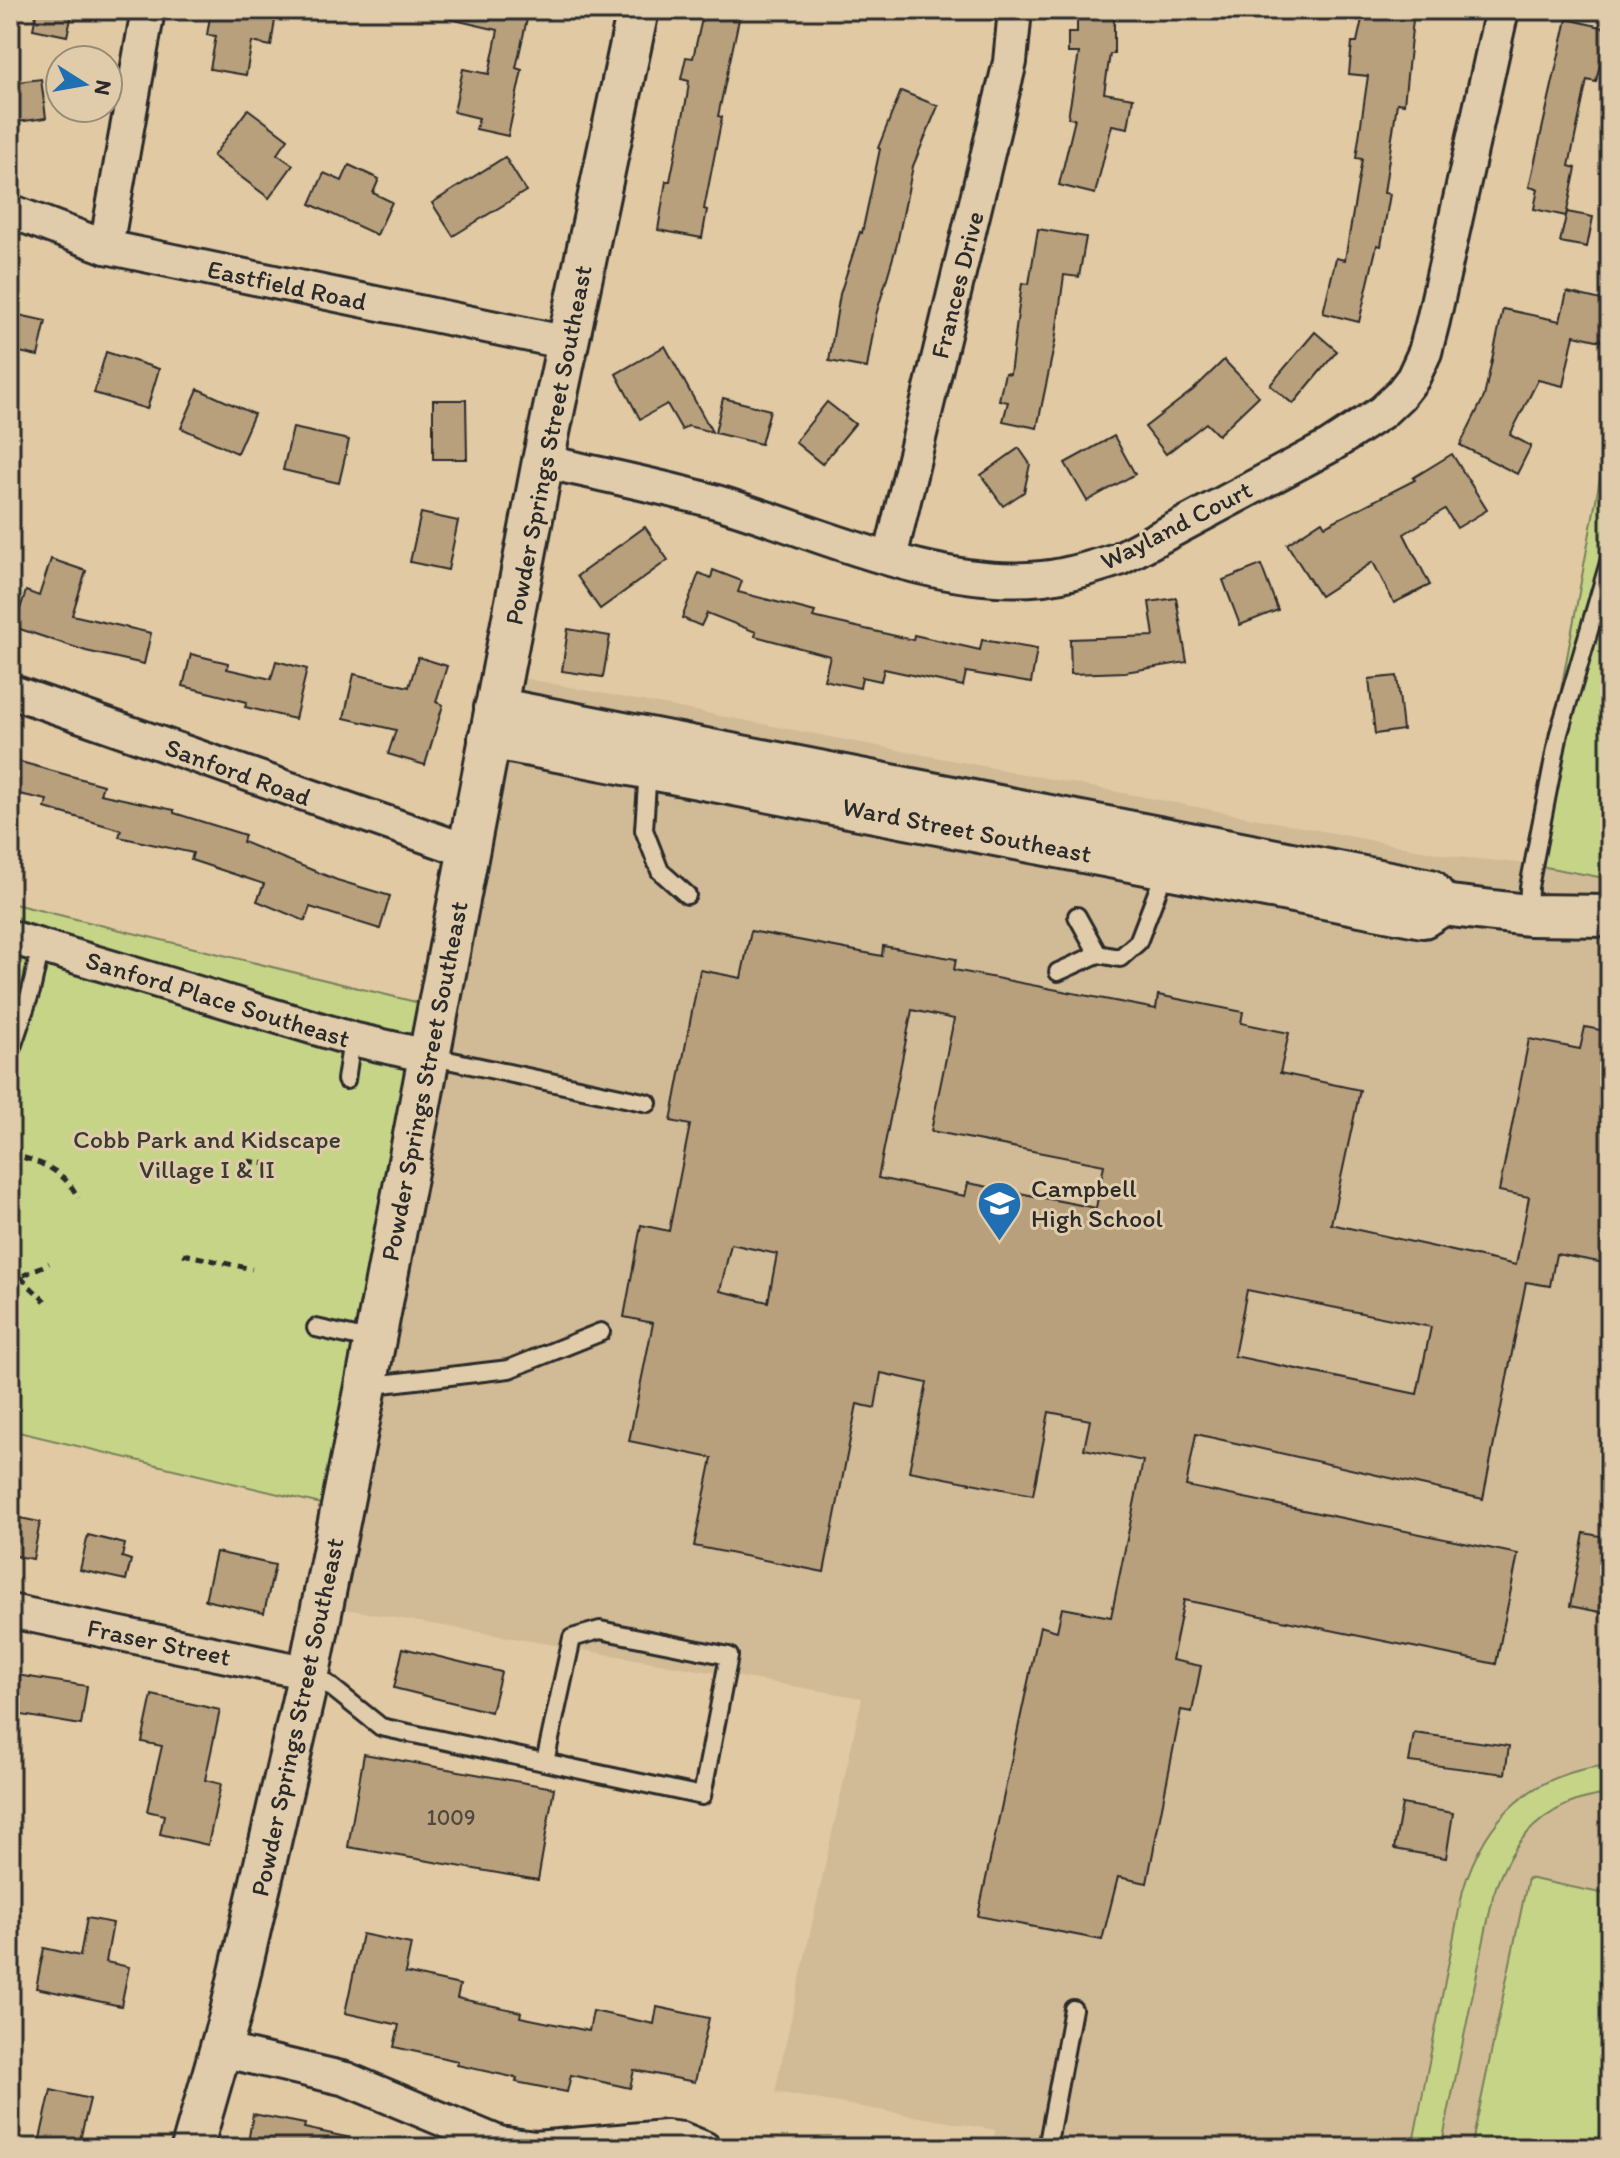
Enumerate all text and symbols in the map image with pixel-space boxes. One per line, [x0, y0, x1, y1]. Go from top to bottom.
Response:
north arrow [44, 44, 124, 124]
text: N [88, 78, 118, 98]
street label: Frances Drive [923, 208, 991, 362]
street label: Eastfield Road [204, 253, 370, 318]
street label: Powder Springs Street Southeast [497, 262, 599, 628]
street label: Wayland Court [1095, 473, 1257, 577]
street label: Sanford Road [161, 731, 315, 813]
street label: Ward Street Southeast [840, 790, 1094, 870]
street label: Powder Springs Street Southeast [373, 898, 475, 1264]
street label: Sanford Place Southeast [82, 944, 354, 1054]
park label: Cobb Park and Kidscape Village I & II [73, 1123, 341, 1185]
place label: Campbell High School [1031, 1172, 1163, 1234]
school or university icon: Campbell High School [976, 1179, 1024, 1242]
street label: Powder Springs Street Southeast [243, 1534, 351, 1899]
street label: Fraser Street [84, 1611, 234, 1673]
house number: 1009 [427, 1804, 475, 1831]

